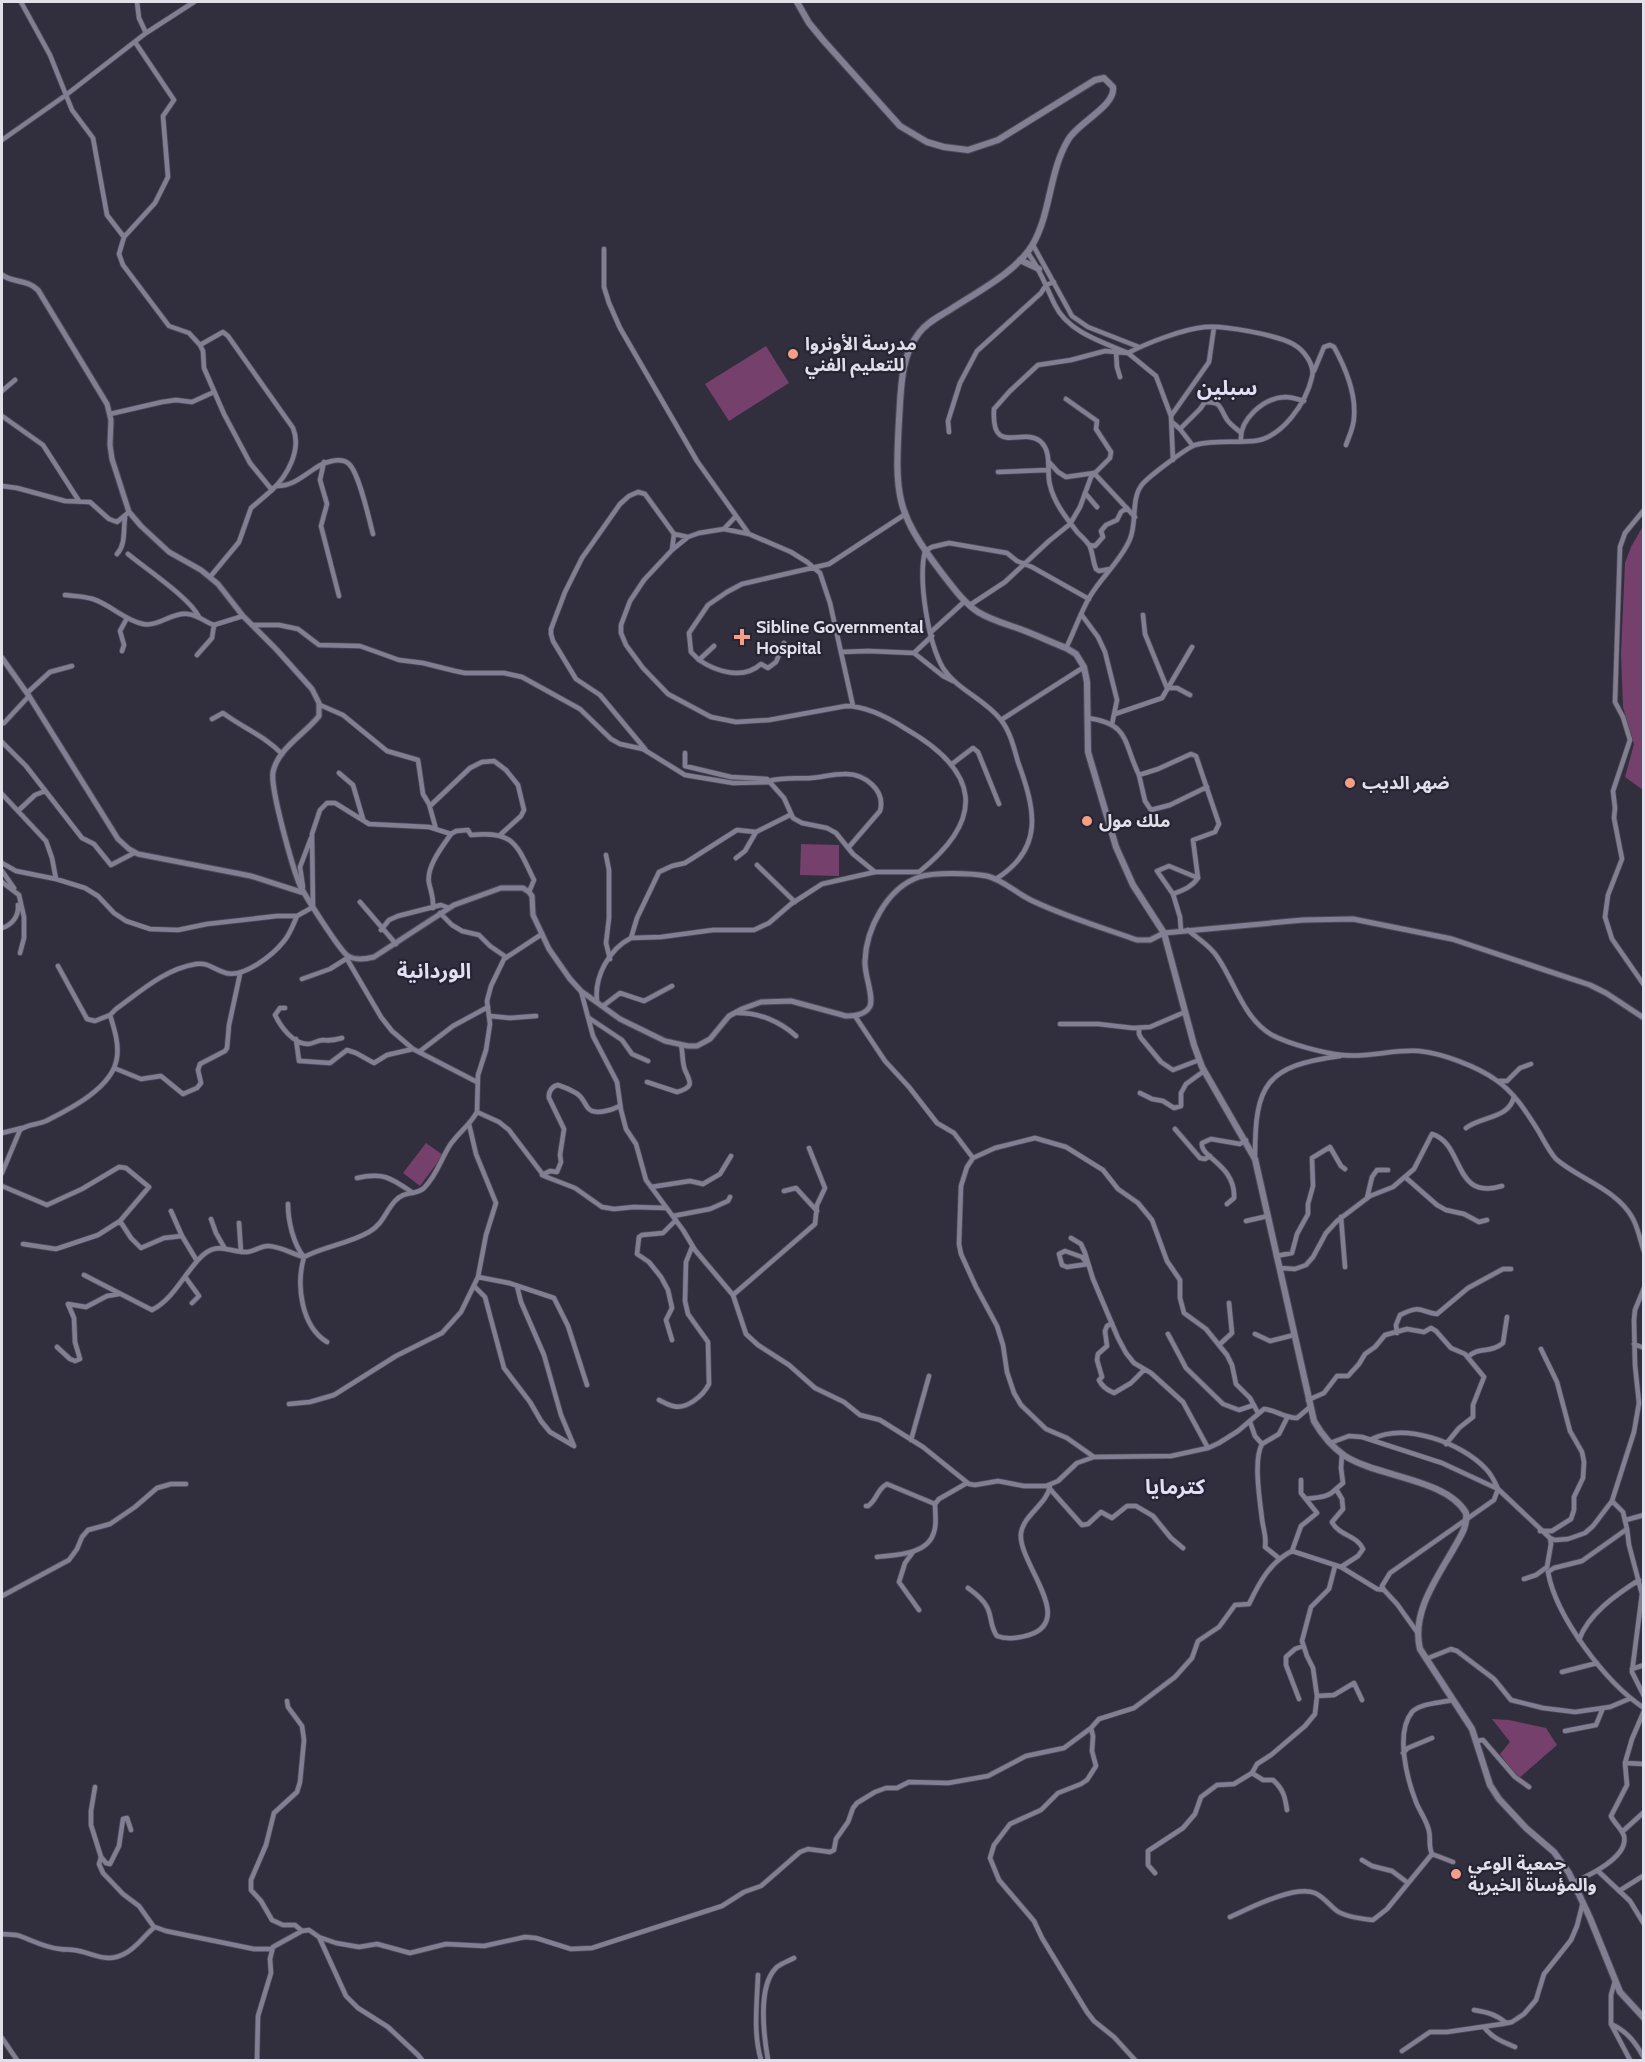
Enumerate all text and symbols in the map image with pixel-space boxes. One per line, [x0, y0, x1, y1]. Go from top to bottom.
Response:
place label: مدرسة الأونروا للتعليم الفني [805, 333, 917, 379]
marker: مدرسة الأونروا للتعليم الفني [786, 347, 800, 361]
district label: سبلين [1197, 375, 1257, 400]
place label: Sibline Governmental Hospital [756, 616, 924, 659]
marker: Sibline Governmental Hospital [733, 628, 751, 646]
place label: ضهر الديب [1362, 772, 1450, 794]
marker: ضهر الديب [1343, 776, 1357, 790]
place label: ملك مول [1099, 810, 1171, 832]
marker: ملك مول [1080, 814, 1094, 828]
district label: الوردانية [397, 958, 471, 983]
district label: كترمايا [1145, 1474, 1205, 1499]
place label: جمعية الوعي والمؤساة الخيرية [1468, 1853, 1597, 1896]
marker: جمعية الوعي والمؤساة الخيرية [1449, 1867, 1463, 1881]

